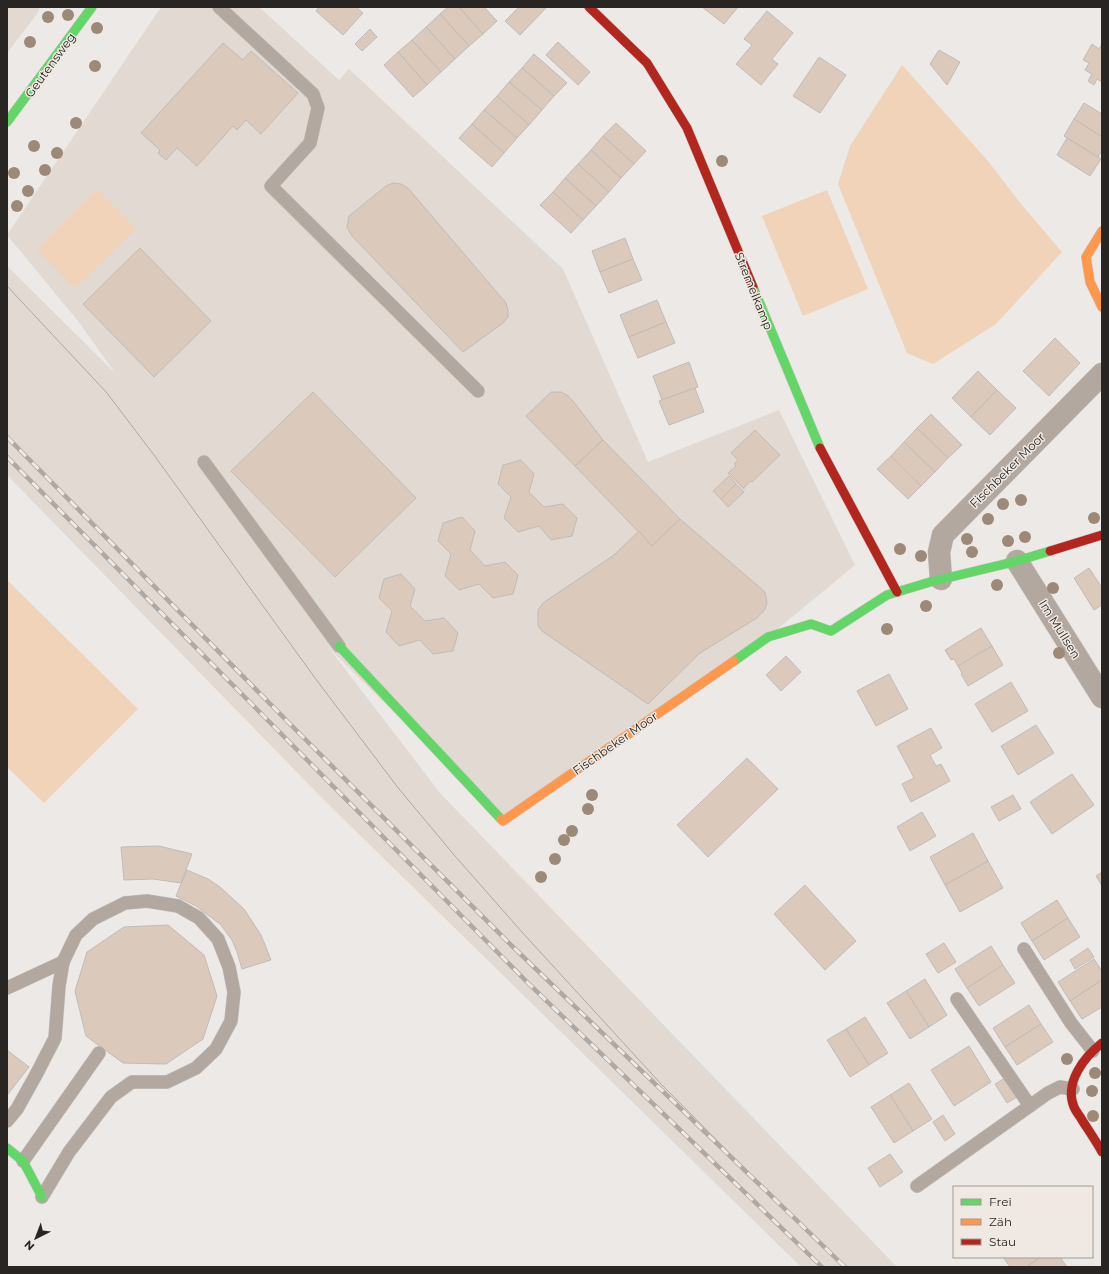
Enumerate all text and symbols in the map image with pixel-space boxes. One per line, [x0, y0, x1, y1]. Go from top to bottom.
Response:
street label: Geutensweg [22, 30, 78, 100]
street label: Stremelkamp [732, 250, 776, 332]
street label: Fischbeker Moor [966, 429, 1048, 511]
street label: Im Mullsen [1036, 597, 1084, 661]
street label: Fischbeker Moor [570, 708, 661, 778]
legend [953, 1186, 1093, 1258]
text: Frei [989, 1194, 1012, 1209]
text: Zäh [989, 1214, 1012, 1229]
north arrow [16, 1218, 56, 1258]
text: Stau [989, 1234, 1016, 1249]
text: N [21, 1237, 37, 1254]

